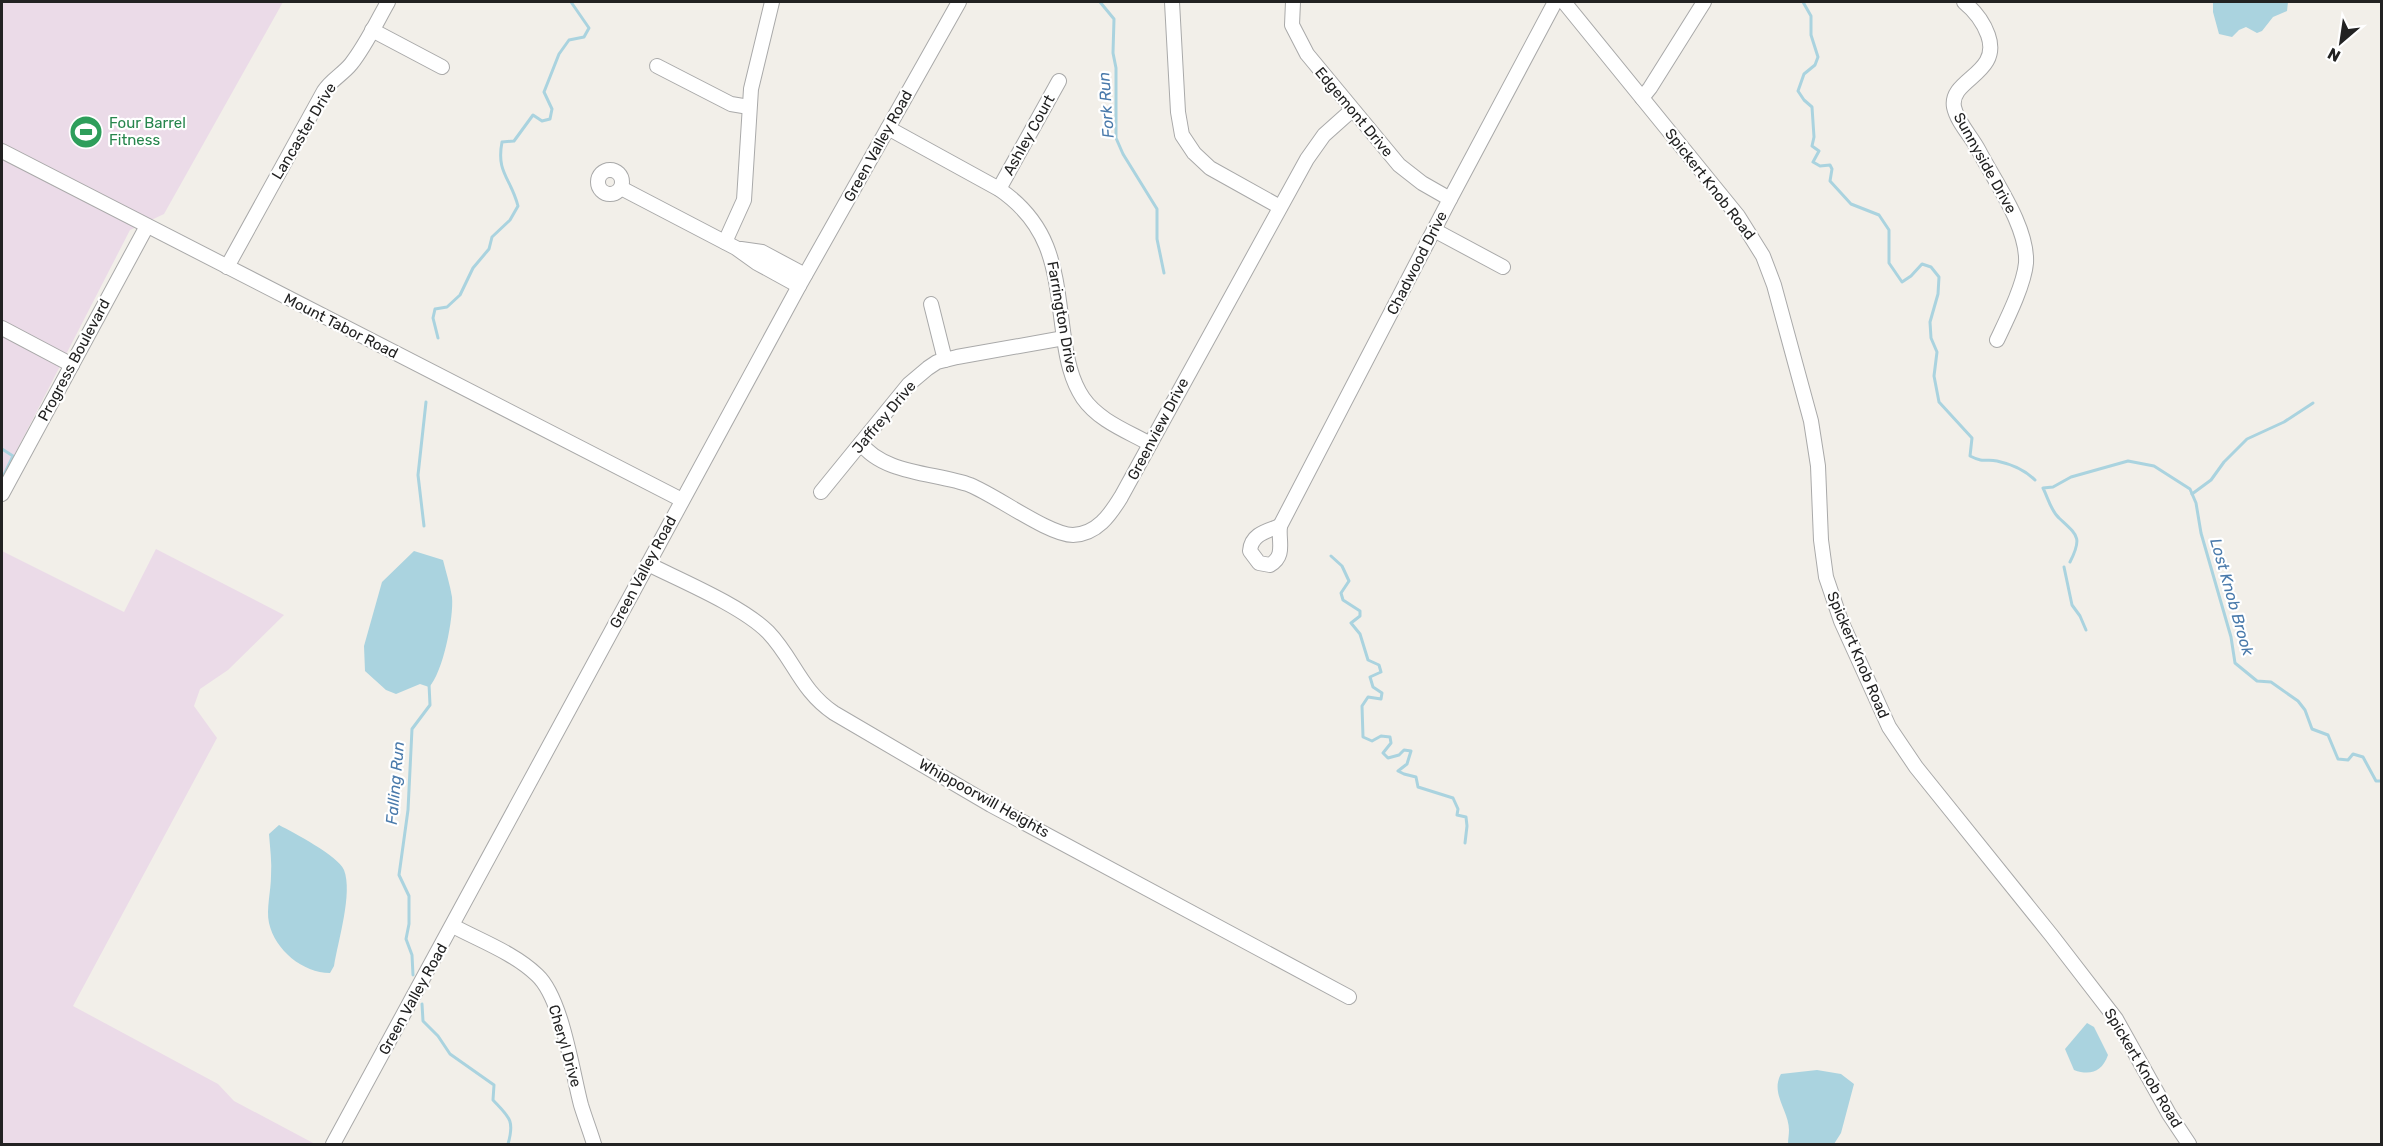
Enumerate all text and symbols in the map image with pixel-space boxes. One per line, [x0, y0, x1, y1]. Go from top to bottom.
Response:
north arrow [2311, 12, 2371, 72]
text: N [2324, 44, 2344, 66]
street label: Edgemont Drive [1311, 63, 1397, 161]
water label: Fork Run [1094, 71, 1118, 139]
street label: Lancaster Drive [268, 79, 340, 183]
street label: Green Valley Road [840, 87, 916, 205]
street label: Ashley Court [999, 91, 1059, 178]
street label: Sunnyside Drive [1950, 109, 2020, 217]
sports icon: Four Barrel Fitness [68, 114, 104, 150]
place label: Four Barrel Fitness [109, 114, 186, 149]
street label: Spickert Knob Road [1661, 125, 1759, 243]
street label: Chadwood Drive [1383, 208, 1451, 318]
street label: Farrington Drive [1043, 260, 1081, 374]
street label: Mount Tabor Road [281, 290, 401, 362]
street label: Progress Boulevard [34, 296, 114, 424]
street label: Greenview Drive [1124, 375, 1192, 483]
street label: Jaffrey Drive [848, 377, 920, 457]
street label: Green Valley Road [606, 513, 680, 631]
water label: Lost Knob Brook [2206, 536, 2258, 659]
street label: Spickert Knob Road [1823, 589, 1893, 721]
water label: Falling Run [382, 741, 408, 825]
street label: Whippoorwill Heights [916, 755, 1053, 842]
street label: Green Valley Road [375, 940, 451, 1058]
street label: Cheryl Drive [545, 1003, 585, 1089]
street label: Spickert Knob Road [2100, 1005, 2186, 1131]

